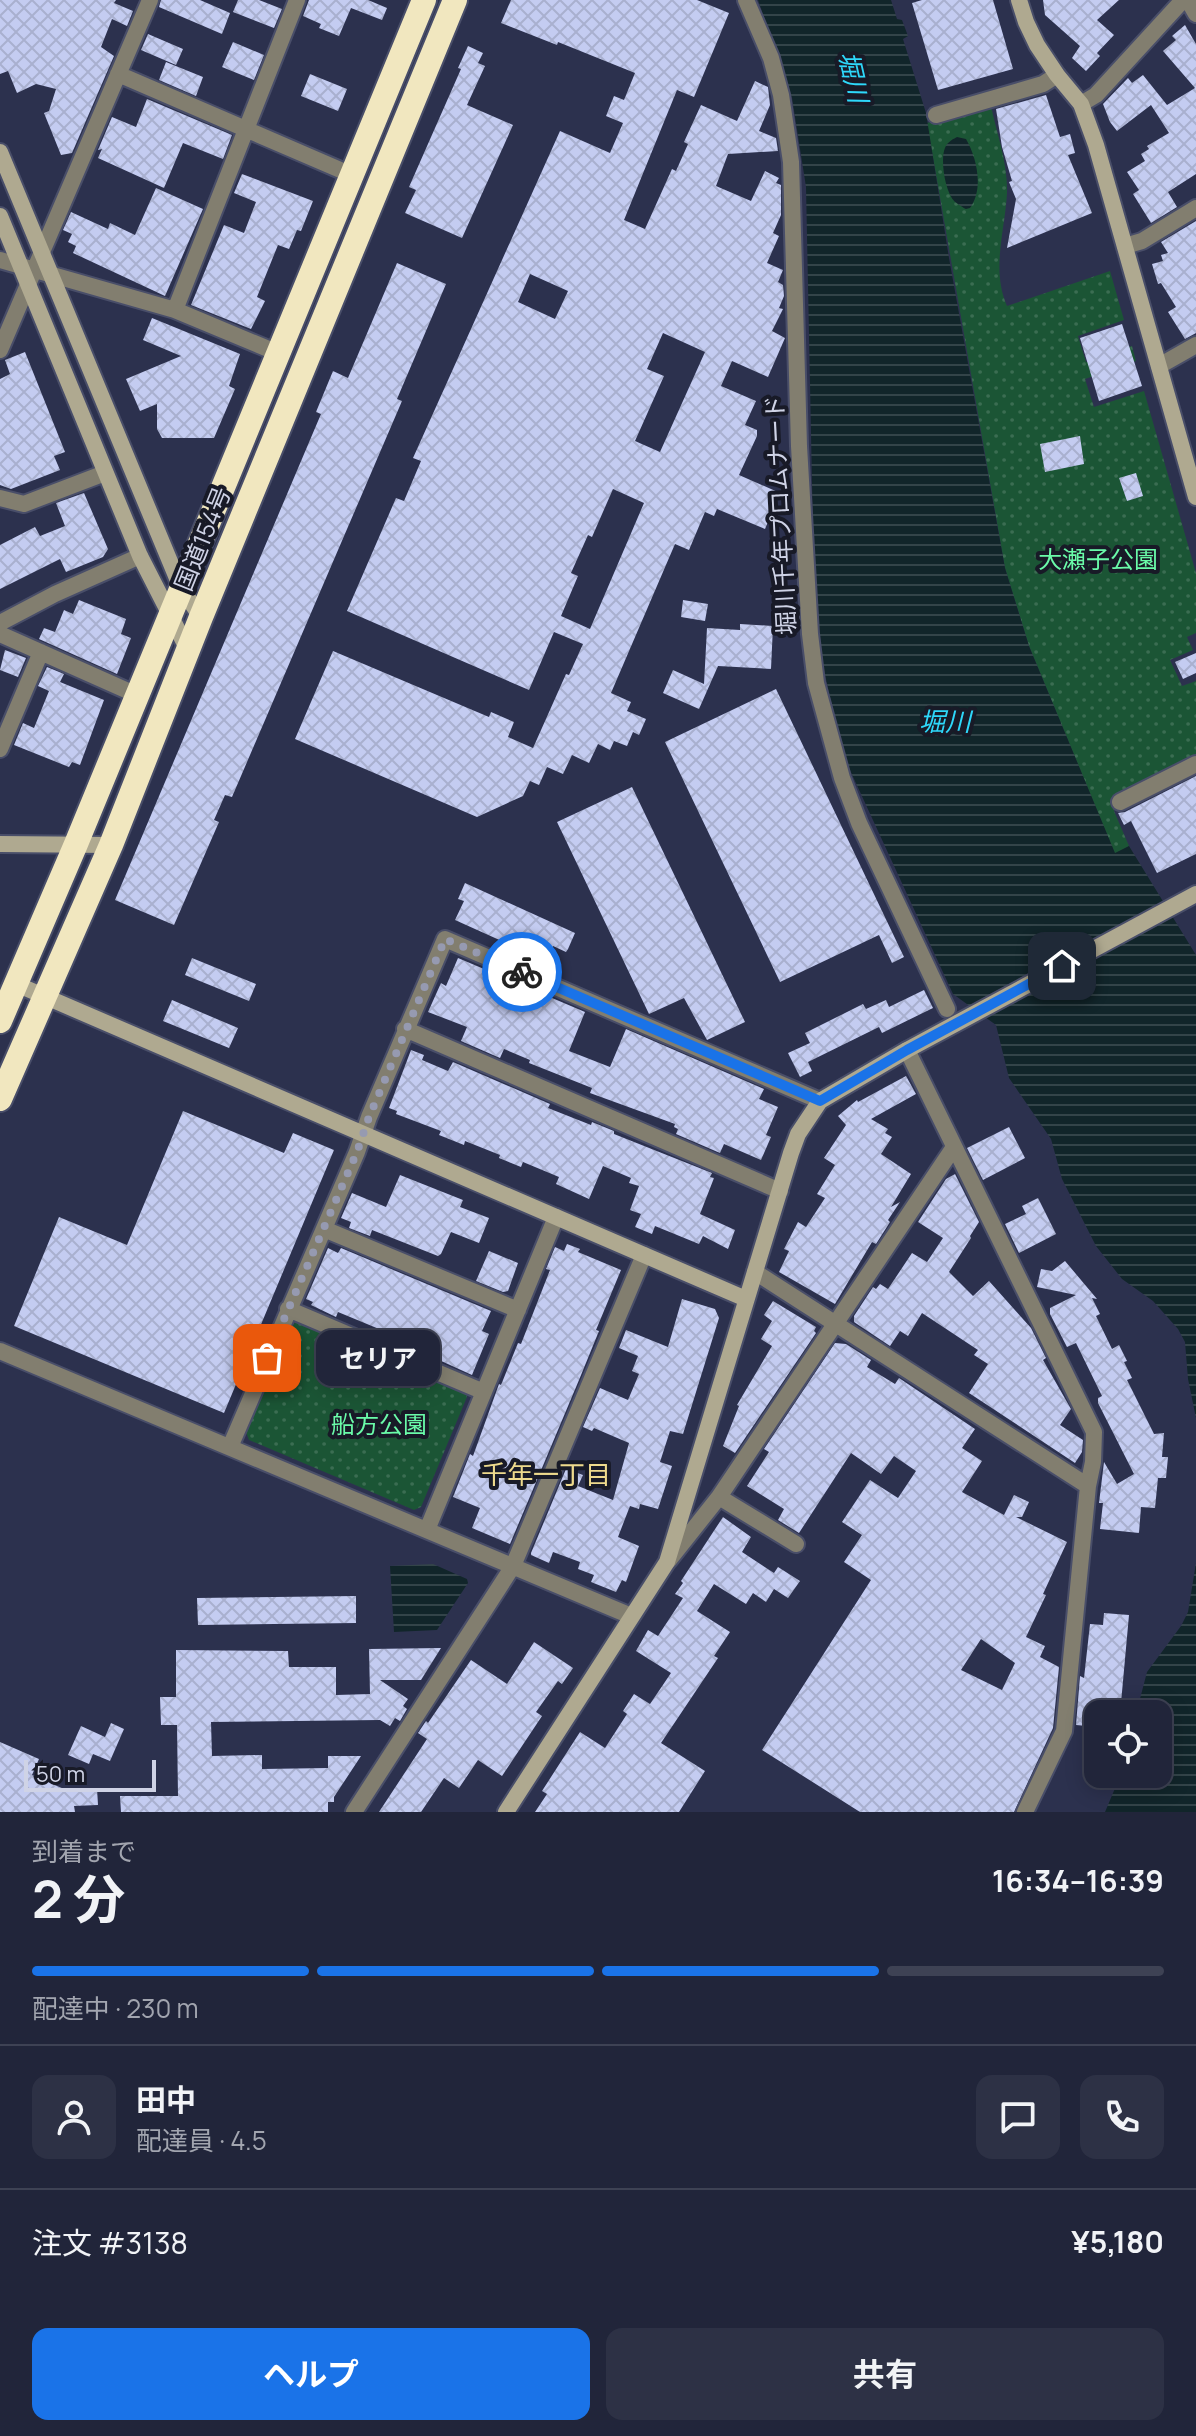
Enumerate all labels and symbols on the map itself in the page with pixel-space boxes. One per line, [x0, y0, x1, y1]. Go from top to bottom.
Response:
water label: 堀川 [831, 47, 878, 109]
street label: 堀川千年プロムナード [757, 394, 802, 636]
street label: 国道154号 [166, 482, 237, 595]
park label: 大瀬子公園 [1038, 542, 1158, 575]
water label: 堀川 [919, 703, 974, 739]
courier [482, 932, 562, 1012]
pin [1028, 932, 1096, 1000]
pin [233, 1324, 301, 1392]
callout: セリア [315, 1330, 439, 1386]
park label: 船方公園 [331, 1407, 427, 1440]
district label: 千年一丁目 [481, 1456, 611, 1492]
scale bar [24, 1756, 156, 1792]

